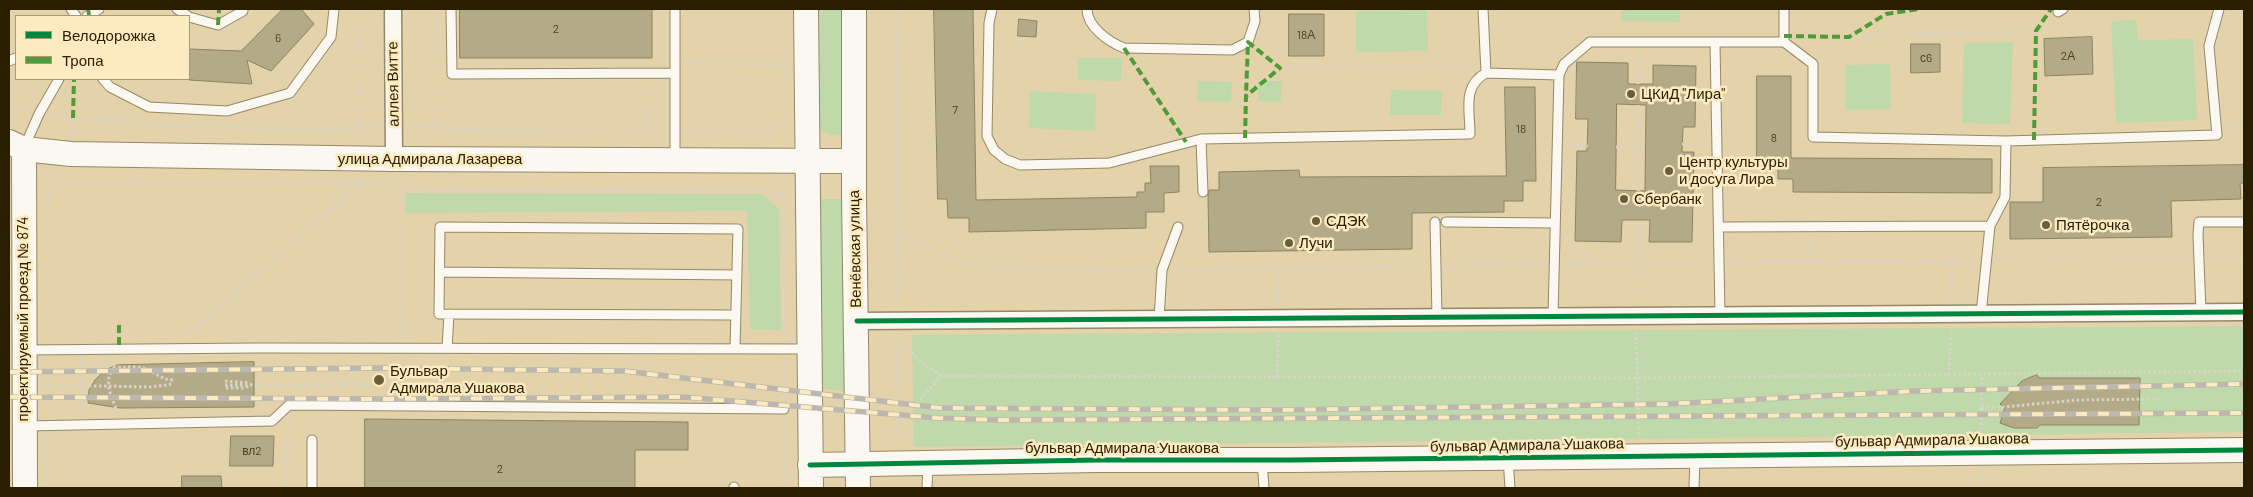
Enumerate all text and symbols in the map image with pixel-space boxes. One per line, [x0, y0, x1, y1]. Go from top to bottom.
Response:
legend [15, 15, 190, 80]
house number: 2 [553, 22, 559, 36]
text: Велодорожка [62, 26, 156, 44]
house number: 18А [1297, 28, 1315, 42]
house number: 6 [275, 31, 281, 45]
street label: аллея Витте [383, 41, 403, 127]
house number: 2А [2061, 49, 2075, 63]
text: Тропа [62, 51, 103, 69]
house number: с6 [1920, 51, 1932, 65]
place label: ЦКиД "Лира" [1641, 85, 1725, 103]
marker: ЦКиД "Лира" [1625, 88, 1637, 100]
house number: 7 [952, 103, 958, 117]
house number: 18 [1516, 122, 1526, 136]
house number: 8 [1771, 131, 1777, 145]
street label: улица Адмирала Лазарева [338, 150, 522, 168]
place label: Центр культуры и досуга Лира [1679, 153, 1788, 188]
marker: Центр культуры и досуга Лира [1663, 165, 1675, 177]
street label: Венёвская улица [845, 190, 865, 308]
place label: Сбербанк [1634, 190, 1701, 208]
marker: Сбербанк [1618, 193, 1630, 205]
house number: 2 [2096, 195, 2102, 209]
place label: СДЭК [1326, 212, 1366, 230]
marker: СДЭК [1310, 215, 1322, 227]
place label: Пятёрочка [2056, 216, 2130, 234]
street label: проектируемый проезд № 874 [14, 217, 32, 421]
marker: Пятёрочка [2040, 219, 2052, 231]
place label: Лучи [1299, 234, 1333, 252]
marker: Лучи [1283, 237, 1295, 249]
place label: Бульвар Адмирала Ушакова [390, 362, 525, 397]
marker: Бульвар Адмирала Ушакова [372, 373, 386, 387]
street label: бульвар Адмирала Ушакова [1835, 429, 2029, 451]
street label: бульвар Адмирала Ушакова [1430, 434, 1624, 456]
street label: бульвар Адмирала Ушакова [1025, 439, 1219, 457]
house number: вл2 [242, 444, 262, 458]
house number: 2 [497, 462, 503, 476]

